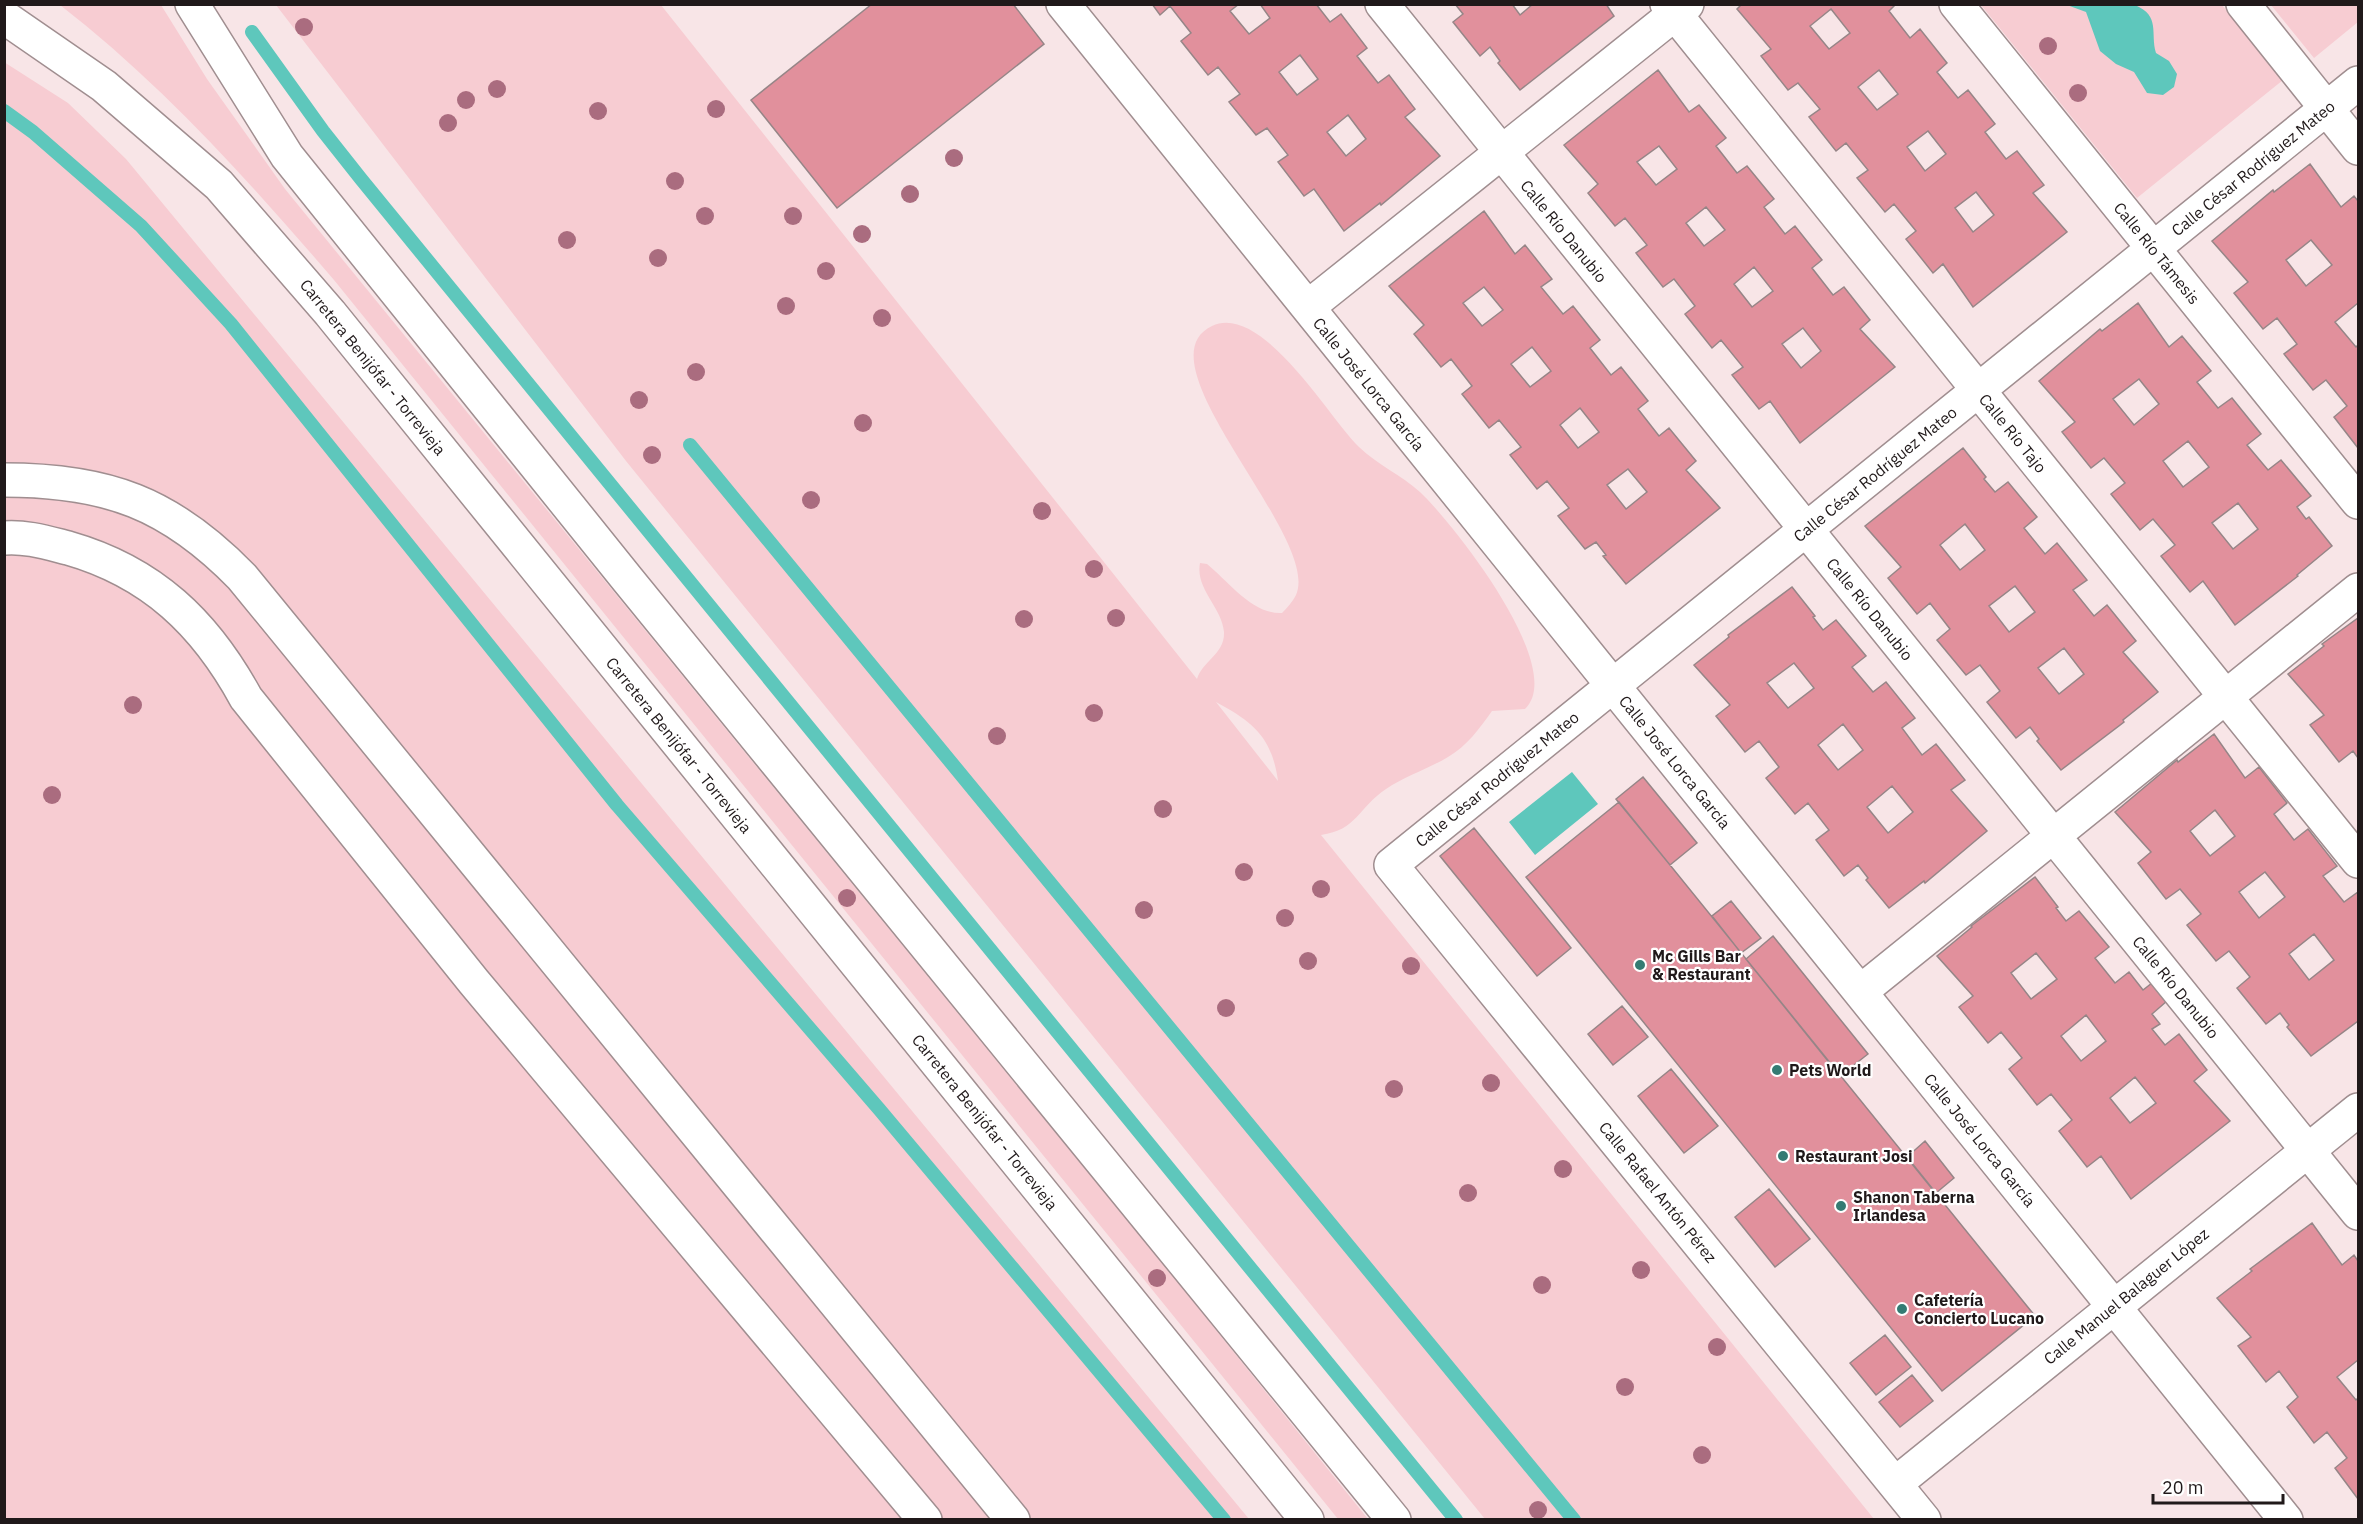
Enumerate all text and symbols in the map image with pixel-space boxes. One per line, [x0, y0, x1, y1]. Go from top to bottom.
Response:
street label: Calle César Rodríguez Mateo [2167, 96, 2339, 240]
street label: Calle Río Danubio [1516, 176, 1612, 286]
street label: Calle Río Támesis [2110, 198, 2204, 308]
street label: Carretera Benijófar - Torrevieja [296, 275, 451, 459]
street label: Calle José Lorca García [1309, 313, 1429, 455]
street label: Calle Río Tajo [1975, 389, 2051, 477]
street label: Calle César Rodríguez Mateo [1789, 402, 1961, 546]
street label: Calle Río Danubio [1822, 554, 1918, 664]
street label: Carretera Benijófar - Torrevieja [602, 653, 757, 837]
street label: Calle José Lorca García [1615, 691, 1735, 833]
street label: Calle César Rodríguez Mateo [1411, 707, 1583, 851]
street label: Calle Río Danubio [2128, 932, 2224, 1042]
place label: Mc Gills Bar & Restaurant [1652, 946, 1751, 984]
marker: Mc Gills Bar & Restaurant [1633, 958, 1647, 972]
street label: Carretera Benijófar - Torrevieja [908, 1030, 1063, 1214]
place label: Pets World [1789, 1060, 1871, 1080]
marker: Pets World [1770, 1063, 1784, 1077]
street label: Calle José Lorca García [1920, 1069, 2040, 1211]
street label: Calle Rafael Antón Pérez [1595, 1117, 1721, 1267]
place label: Restaurant Josi [1795, 1146, 1913, 1166]
marker: Restaurant Josi [1776, 1149, 1790, 1163]
place label: Shanon Taberna Irlandesa [1853, 1187, 1975, 1225]
marker: Shanon Taberna Irlandesa [1834, 1199, 1848, 1213]
street label: Calle Manuel Balaguer López [2040, 1223, 2212, 1369]
place label: Cafetería Concierto Lucano [1914, 1290, 2044, 1328]
marker: Cafetería Concierto Lucano [1895, 1302, 1909, 1316]
scale bar [2153, 1467, 2284, 1505]
text: 20 m [2162, 1476, 2204, 1499]

